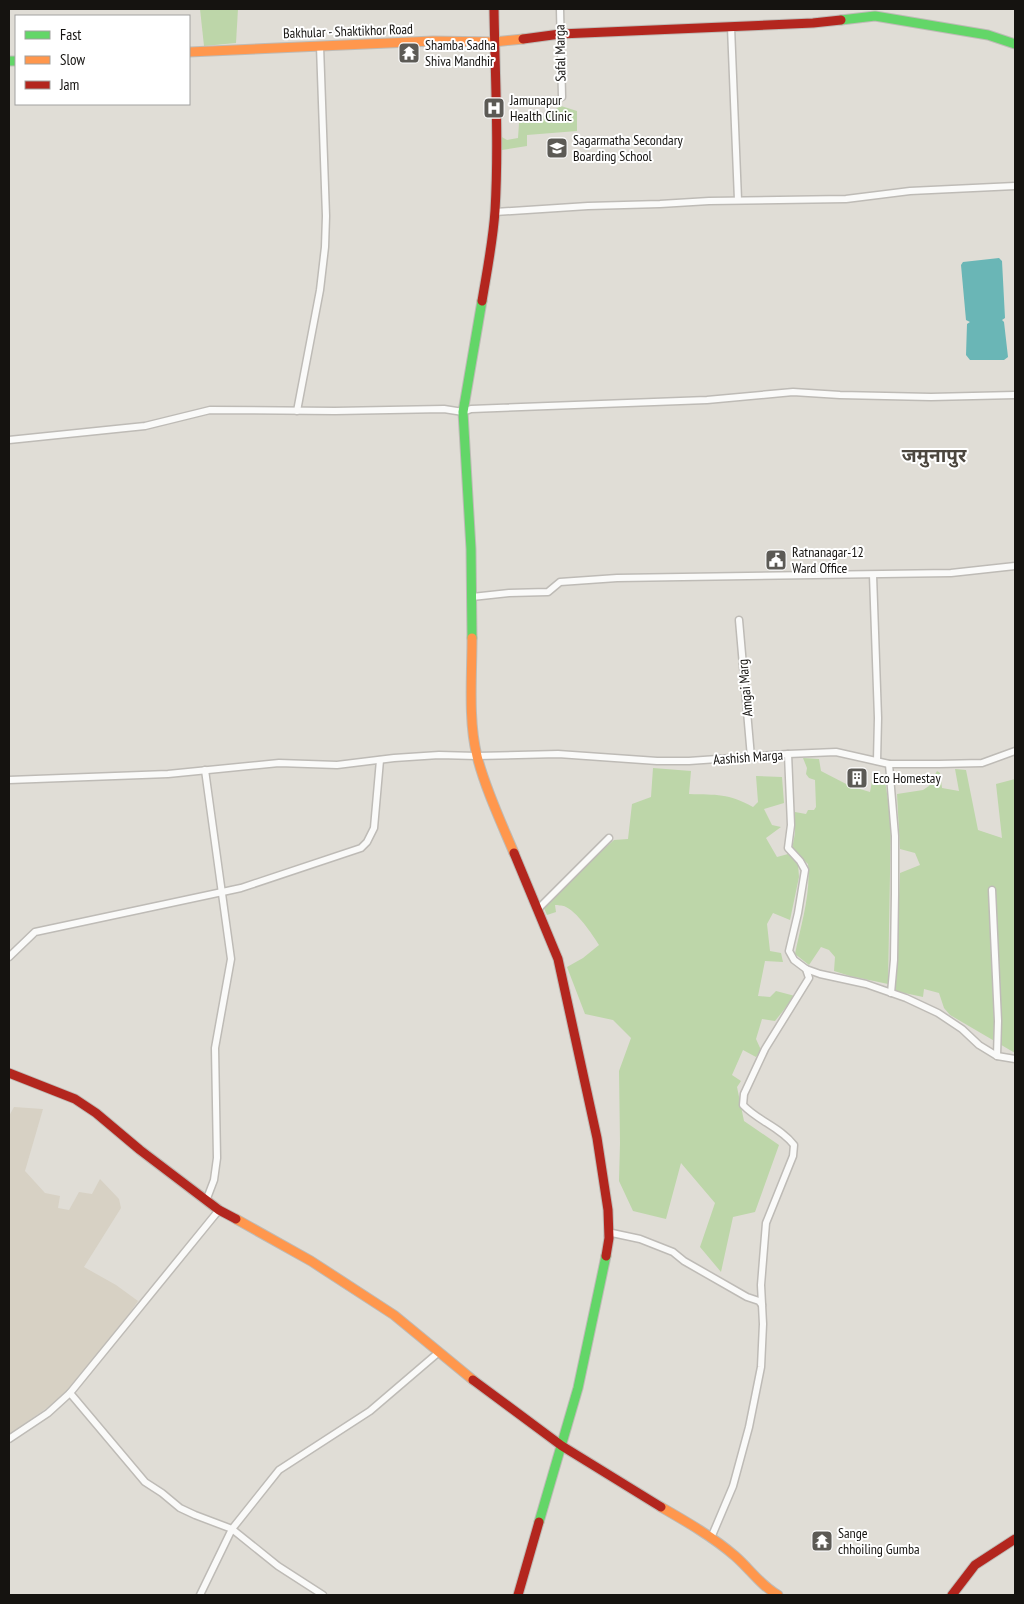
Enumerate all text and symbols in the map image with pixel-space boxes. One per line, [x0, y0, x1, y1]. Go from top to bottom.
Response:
legend [15, 15, 190, 105]
street label: Bakhular - Shaktikhor Road [283, 20, 413, 42]
street label: Safal Marga [551, 24, 569, 82]
text: Fast [60, 25, 81, 44]
place label: Shamba Sadha Shiva Mandhir [425, 36, 496, 70]
temple icon: Shamba Sadha Shiva Mandhir [397, 41, 421, 65]
text: Slow [60, 50, 85, 69]
text: Jam [59, 75, 79, 94]
place label: Jamunapur Health Clinic [509, 91, 572, 125]
hospital icon: Jamunapur Health Clinic [482, 96, 506, 120]
place label: Sagarmatha Secondary Boarding School [573, 131, 683, 165]
school or university icon: Sagarmatha Secondary Boarding School [545, 136, 569, 160]
district label: जमुनापुर [902, 443, 967, 468]
place label: Ratnanagar-12 Ward Office [792, 543, 864, 577]
public building icon: Ratnanagar-12 Ward Office [764, 548, 788, 572]
street label: Amgai Marg [734, 658, 756, 718]
street label: Aashish Marga [712, 746, 784, 768]
building icon: Eco Homestay [845, 766, 869, 790]
place label: Eco Homestay [873, 769, 941, 787]
place label: Sange chhoiling Gumba [838, 1524, 920, 1558]
temple icon: Sange chhoiling Gumba [810, 1529, 834, 1553]

